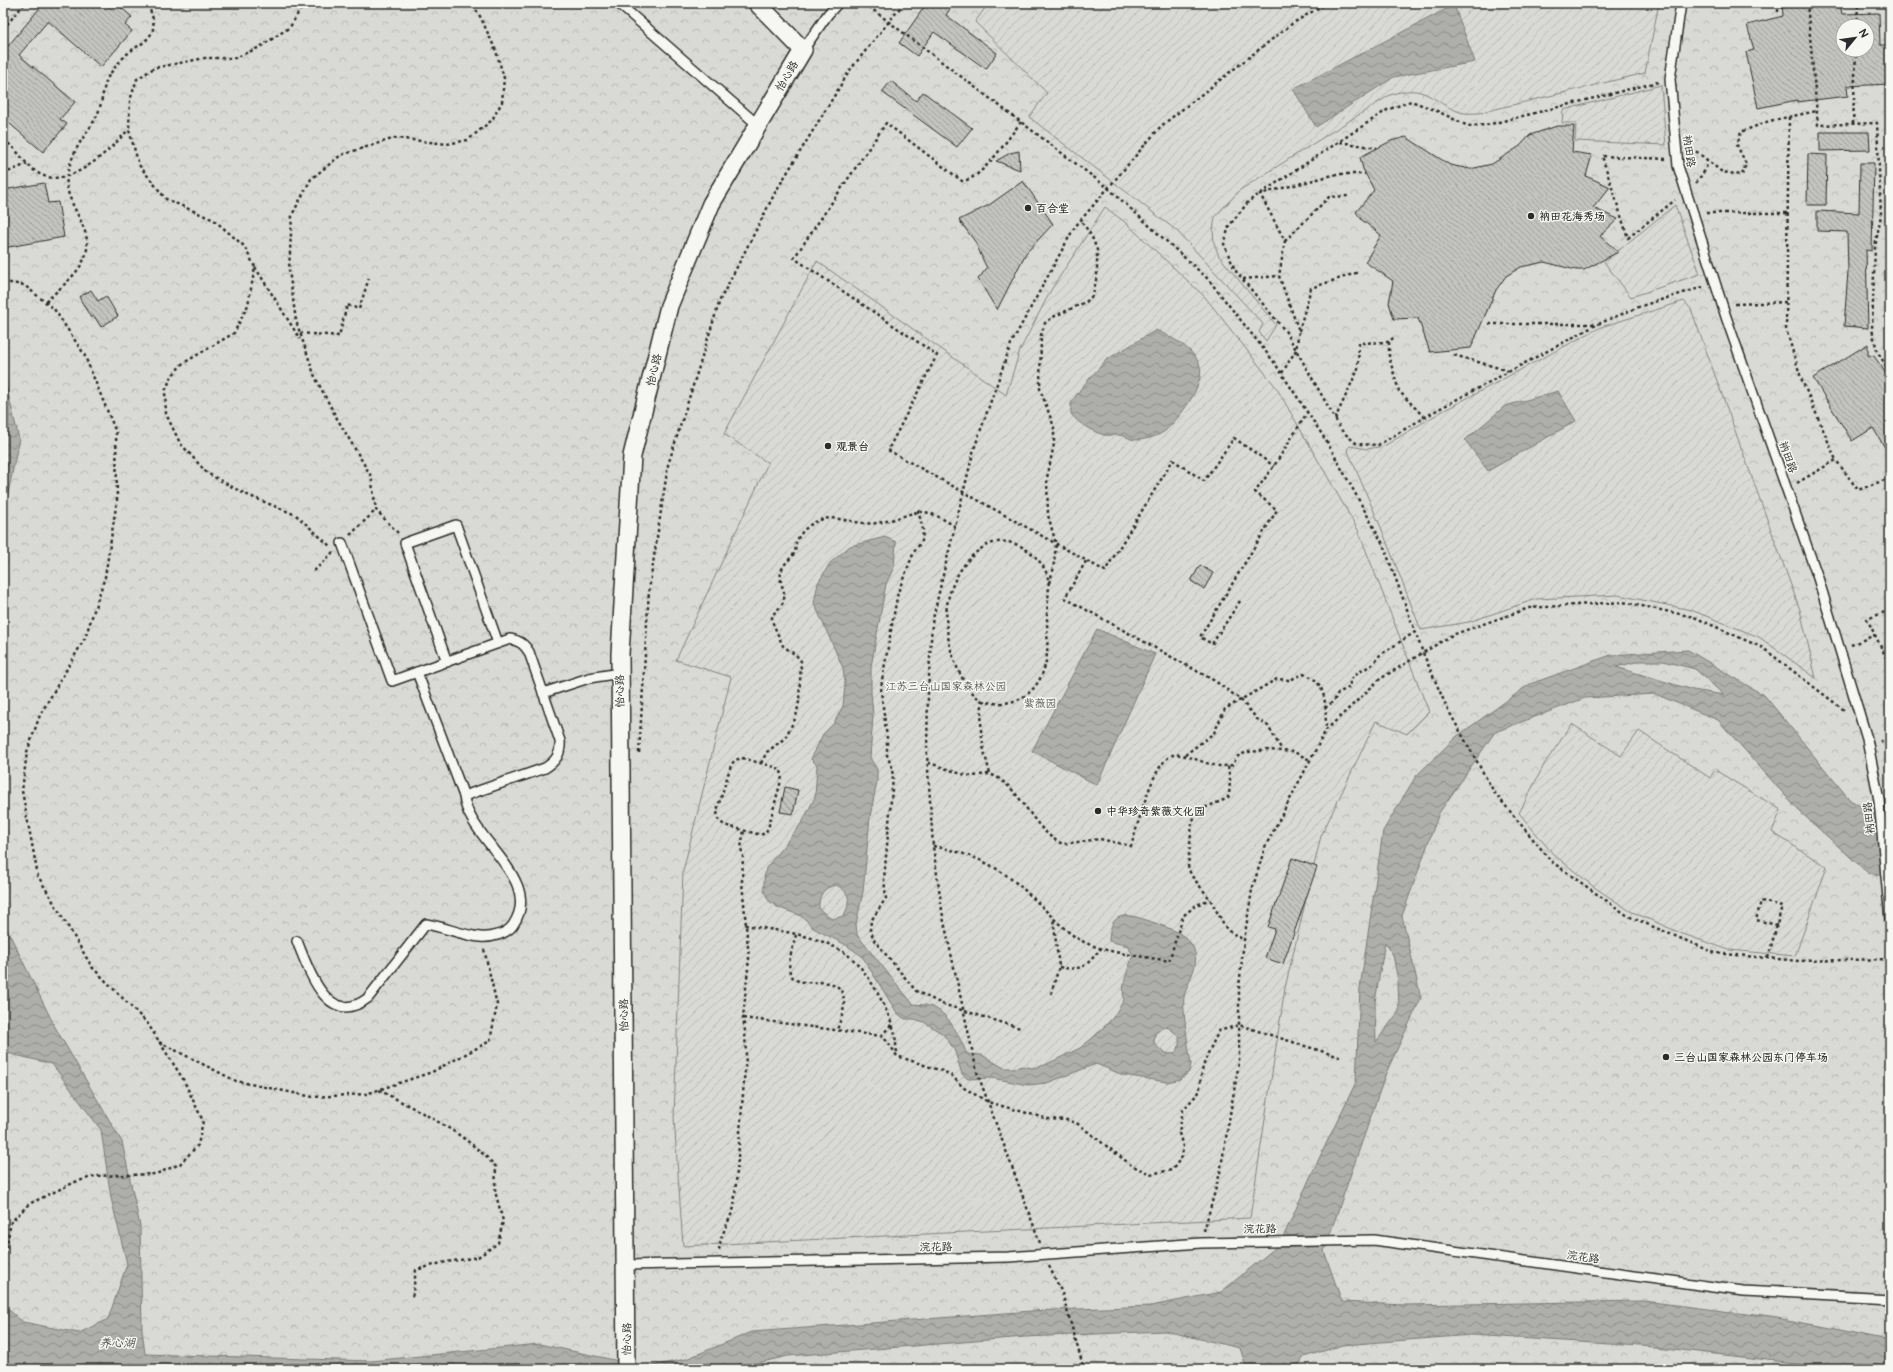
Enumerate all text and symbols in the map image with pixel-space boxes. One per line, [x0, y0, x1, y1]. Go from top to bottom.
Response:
north arrow [1835, 18, 1875, 58]
text: N [1856, 27, 1871, 40]
street label: 怡心路 [773, 59, 801, 93]
street label: 衲田路 [1680, 134, 1698, 168]
place label: 百合堂 [1036, 202, 1069, 215]
marker: 百合堂 [1023, 203, 1033, 213]
place label: 衲田花海秀场 [1539, 210, 1605, 223]
marker: 衲田花海秀场 [1526, 211, 1536, 221]
street label: 怡心路 [644, 352, 664, 388]
street label: 衲田路 [1776, 439, 1800, 475]
place label: 观景台 [836, 440, 869, 453]
marker: 观景台 [823, 441, 833, 451]
street label: 怡心路 [613, 674, 627, 708]
park label: 江苏三台山国家森林公园 [886, 680, 1007, 693]
park label: 紫薇园 [1024, 697, 1057, 710]
street label: 衲田路 [1861, 801, 1877, 835]
place label: 中华珍奇紫薇文化园 [1106, 805, 1205, 818]
marker: 中华珍奇紫薇文化园 [1093, 806, 1103, 816]
street label: 怡心路 [617, 998, 631, 1032]
place label: 三台山国家森林公园东门停车场 [1674, 1051, 1828, 1064]
marker: 三台山国家森林公园东门停车场 [1661, 1052, 1671, 1062]
street label: 浣花路 [1243, 1222, 1277, 1236]
street label: 浣花路 [919, 1240, 953, 1254]
street label: 浣花路 [1566, 1248, 1600, 1266]
street label: 怡心路 [620, 1322, 634, 1356]
water label: 养心湖 [99, 1336, 136, 1351]

